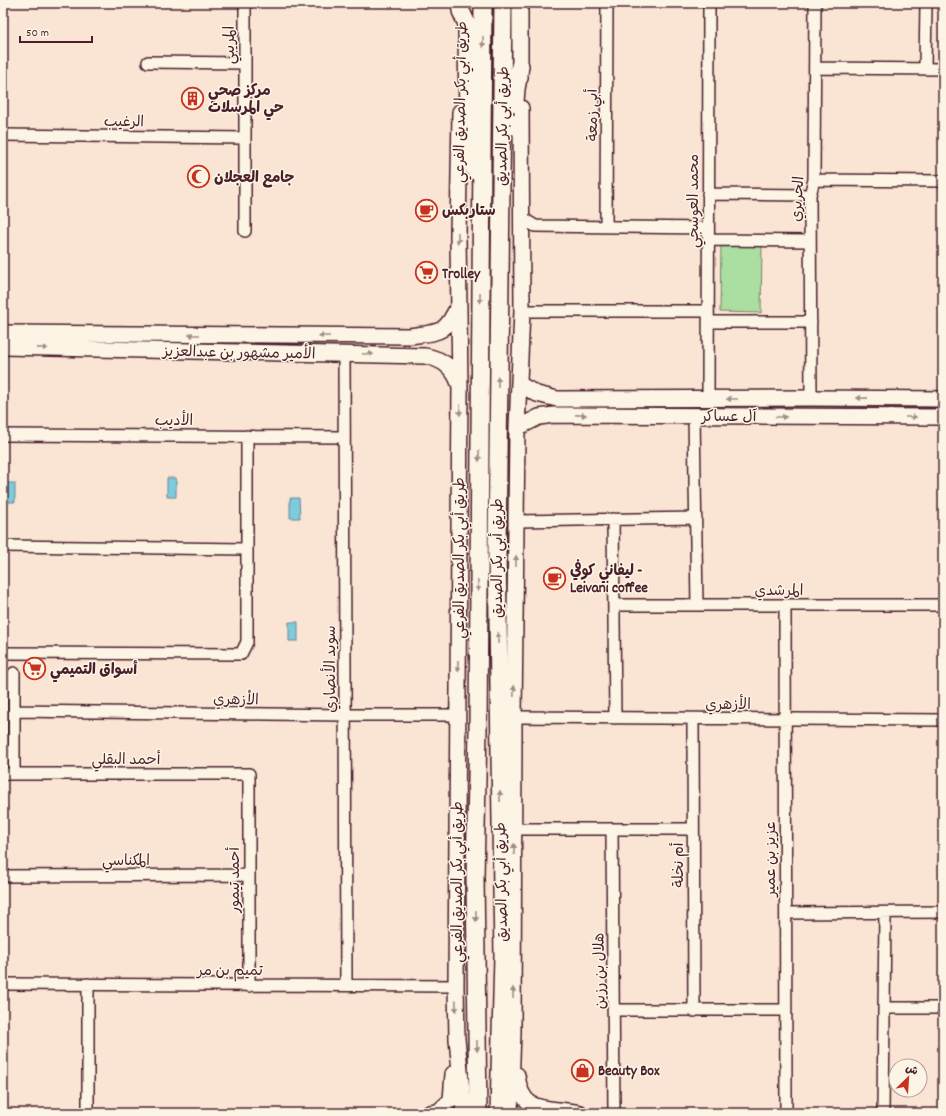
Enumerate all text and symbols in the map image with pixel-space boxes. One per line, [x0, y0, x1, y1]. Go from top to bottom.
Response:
scale bar [20, 18, 92, 44]
street label: طريق أبي بكر الصديق الفرعي [450, 21, 474, 183]
text: 50 m [26, 25, 49, 42]
street label: المريبي [220, 26, 242, 64]
one-way arrow [480, 36, 486, 49]
street label: طريق أبي بكر الصديق [492, 66, 516, 186]
place label: مركز صحي حي المرسلات [208, 81, 284, 121]
building icon: مركز صحي حي المرسلات [179, 86, 205, 112]
street label: أبي زمعة [583, 89, 605, 141]
street label: الرغيب [104, 112, 144, 134]
street label: محمد العوسجي [684, 154, 706, 248]
mosque icon: جامع العجلان [186, 164, 212, 190]
place label: جامع العجلان [214, 168, 295, 190]
street label: الحريري [786, 176, 812, 223]
cafe icon: ستاربكس [414, 197, 440, 223]
place label: ستاربكس [442, 201, 496, 223]
one-way arrow [455, 232, 461, 245]
supermarket icon: Trolley [413, 260, 439, 286]
place label: Trolley [442, 264, 481, 286]
one-way arrow [477, 292, 483, 305]
one-way arrow [187, 332, 200, 338]
one-way arrow [317, 333, 330, 339]
street label: الأمير مشهور بن عبدالعزيز [160, 341, 316, 366]
one-way arrow [36, 345, 49, 351]
one-way arrow [362, 351, 375, 357]
one-way arrow [495, 375, 501, 388]
one-way arrow [855, 395, 868, 401]
one-way arrow [725, 396, 738, 402]
one-way arrow [457, 404, 463, 417]
street label: آل عساكر [700, 407, 758, 429]
street label: الأديب [155, 410, 193, 433]
one-way arrow [575, 412, 588, 418]
one-way arrow [775, 414, 788, 420]
one-way arrow [905, 414, 918, 420]
one-way arrow [476, 450, 482, 463]
street label: طريق أبي بكر الصديق الفرعي [450, 477, 472, 639]
street label: طريق أبي بكر الصديق [488, 498, 510, 618]
one-way arrow [513, 554, 519, 567]
place label: ليفاني كوفي - Leivani coffee [570, 559, 648, 600]
cafe icon: ليفاني كوفي - Leivani coffee [541, 566, 567, 592]
one-way arrow [475, 580, 481, 593]
street label: المرشدي [755, 581, 803, 603]
street label: سويد الأنصاري [320, 625, 343, 713]
one-way arrow [495, 631, 501, 644]
supermarket icon: أسواق التميمي [21, 656, 47, 682]
place label: أسواق التميمي [50, 659, 138, 683]
one-way arrow [455, 660, 461, 673]
one-way arrow [511, 684, 517, 697]
street label: الأزهري [213, 689, 259, 712]
street label: الأزهري [705, 694, 751, 717]
street label: أحمد البقلي [92, 750, 161, 772]
one-way arrow [497, 789, 503, 802]
street label: طريق أبي بكر الصديق الفرعي [448, 801, 470, 963]
street label: عزيز بن عمير [761, 821, 783, 899]
street label: طريق أبي بكر الصديق [491, 822, 515, 942]
street label: أم نخلة [669, 842, 691, 887]
one-way arrow [511, 843, 518, 855]
street label: أحمد تيمور [225, 847, 247, 914]
street label: المكناسي [102, 851, 150, 873]
one-way arrow [473, 910, 479, 923]
street label: هلال بن رزين [589, 932, 613, 1009]
street label: تميم بن مر [195, 961, 264, 983]
one-way arrow [510, 986, 516, 999]
one-way arrow [453, 1000, 460, 1012]
one-way arrow [474, 1040, 480, 1053]
shop icon: Beauty Box [570, 1057, 596, 1083]
north arrow [888, 1058, 928, 1098]
place label: Beauty Box [598, 1061, 660, 1083]
text: ش [903, 1061, 920, 1081]

